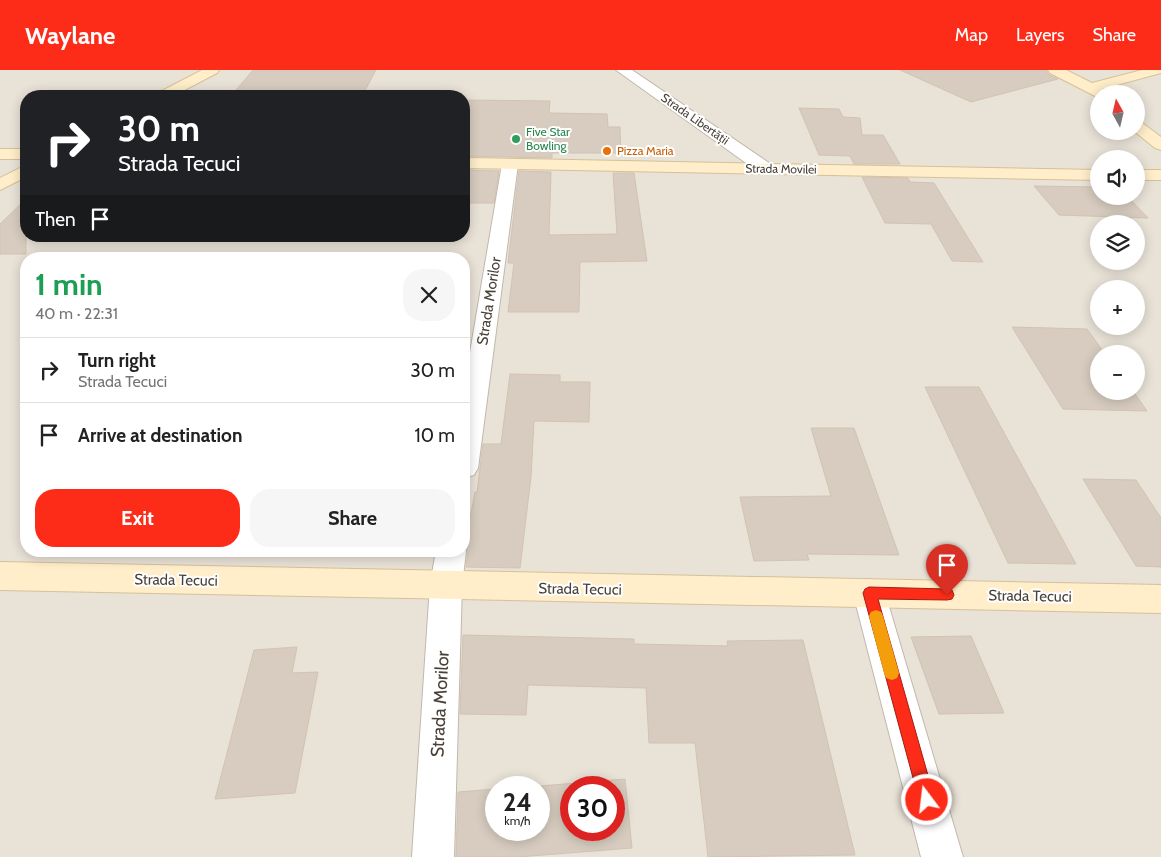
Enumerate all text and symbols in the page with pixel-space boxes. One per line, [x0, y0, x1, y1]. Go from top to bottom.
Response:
text: Waylane [25, 21, 115, 50]
text: Map [955, 24, 988, 46]
text: Layers [1016, 24, 1065, 46]
text: Share [1093, 24, 1136, 46]
north arrow [1090, 85, 1145, 140]
map controls [1090, 85, 1145, 400]
street label: Strada Libertății [658, 90, 732, 148]
text: 30 m [118, 107, 200, 150]
icon: right [35, 110, 100, 175]
place label: Five Star Bowling [526, 124, 570, 153]
marker: Five Star Bowling [510, 133, 522, 145]
place label: Pizza Maria [617, 143, 674, 158]
marker: Pizza Maria [601, 145, 613, 157]
text: Strada Tecuci [118, 150, 240, 177]
button: sound [1090, 150, 1145, 205]
street label: Strada Movilei [745, 160, 817, 177]
icon: arrive [86, 205, 114, 233]
text: Then [35, 208, 76, 231]
button: layers [1090, 215, 1145, 270]
street label: Strada Morilor [473, 255, 505, 346]
text: 1 min [35, 266, 103, 303]
button: close [403, 269, 455, 321]
button: + [1090, 280, 1145, 335]
text: 40 m · 22:31 [35, 304, 118, 323]
button: − [1090, 345, 1145, 400]
text: Turn right [78, 349, 156, 372]
icon: right [35, 356, 63, 384]
text: 30 m [411, 359, 455, 382]
text: Strada Tecuci [78, 372, 167, 391]
icon: arrive [35, 421, 63, 449]
text: Arrive at destination [78, 424, 242, 447]
text: 10 m [415, 424, 455, 447]
button: Exit [35, 489, 240, 547]
button: Share [250, 489, 455, 547]
pin [926, 544, 968, 595]
icon: arrive [933, 551, 961, 579]
street label: Strada Tecuci [134, 570, 218, 590]
street label: Strada Tecuci [538, 579, 622, 599]
street label: Strada Tecuci [988, 586, 1072, 606]
street label: Strada Morilor [426, 650, 454, 758]
position arrow [900, 773, 952, 825]
speed limit sign: 30 [560, 776, 625, 841]
text: 24 [503, 787, 532, 817]
text: km/h [504, 813, 531, 828]

